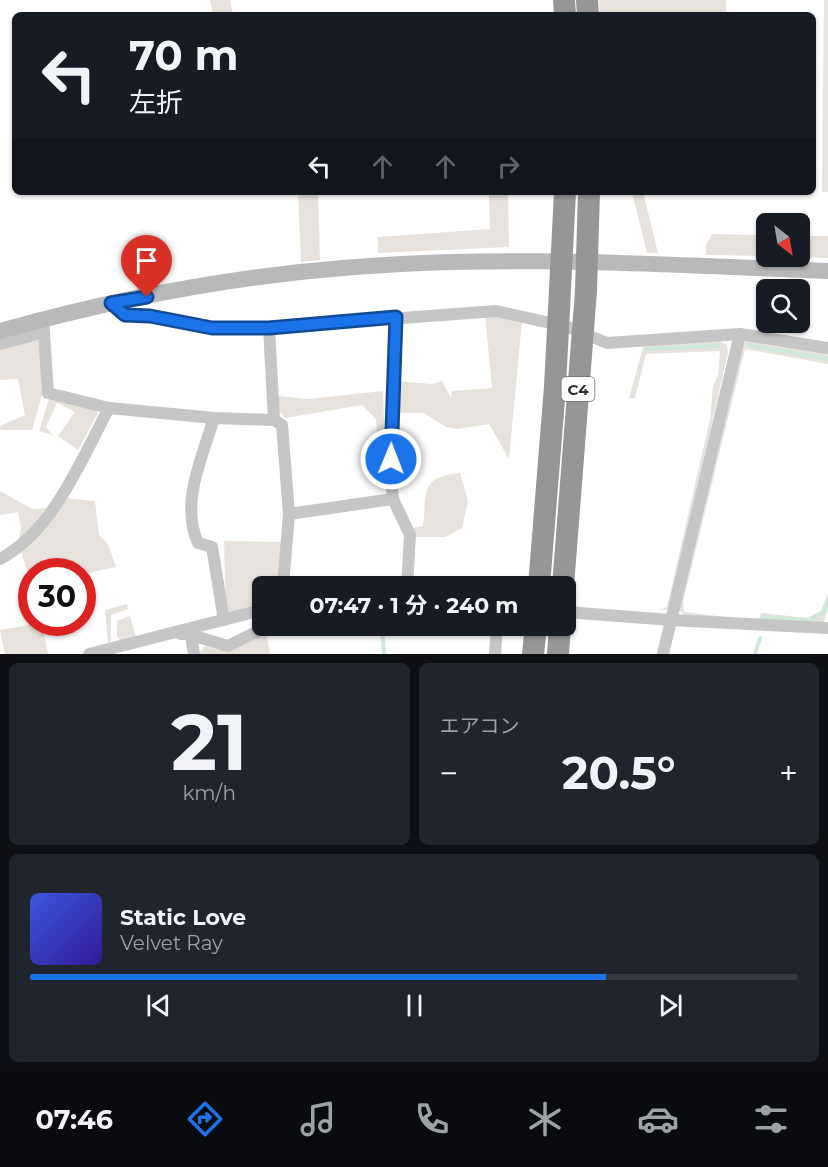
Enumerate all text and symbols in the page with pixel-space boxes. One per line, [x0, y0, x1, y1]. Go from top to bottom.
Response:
text: 70 m [129, 29, 239, 81]
icon: left [30, 36, 108, 114]
text: 左折 [129, 86, 183, 119]
icon: left [303, 150, 336, 183]
icon: ahead [366, 150, 399, 183]
icon: ahead [429, 150, 462, 183]
icon: right [492, 150, 525, 183]
north arrow [756, 213, 810, 267]
map controls [756, 213, 810, 333]
pin [121, 235, 172, 297]
icon: arrive [130, 244, 163, 277]
button: search [756, 279, 810, 333]
road number: C4 [562, 377, 594, 401]
position arrow [359, 427, 423, 491]
speed limit sign: 30 [18, 558, 96, 636]
text: 07:47 · 1 分 · 240 m [310, 592, 518, 619]
text: 21 [171, 694, 248, 790]
text: エアコン [440, 714, 520, 738]
text: 20.5° [562, 745, 676, 800]
text: − [440, 753, 458, 793]
text: + [779, 753, 798, 793]
text: km/h [183, 781, 236, 805]
text: Static Love [120, 904, 246, 931]
text: Velvet Ray [120, 931, 223, 955]
icon: previous [142, 989, 175, 1022]
icon: pause [398, 989, 431, 1022]
icon: next [654, 989, 687, 1022]
icon: directions [184, 1098, 226, 1140]
icon: music [297, 1098, 339, 1140]
icon: phone [411, 1098, 453, 1140]
icon: climate [524, 1098, 566, 1140]
icon: car [637, 1098, 679, 1140]
icon: filters [750, 1098, 792, 1140]
text: 07:46 [36, 1103, 113, 1136]

